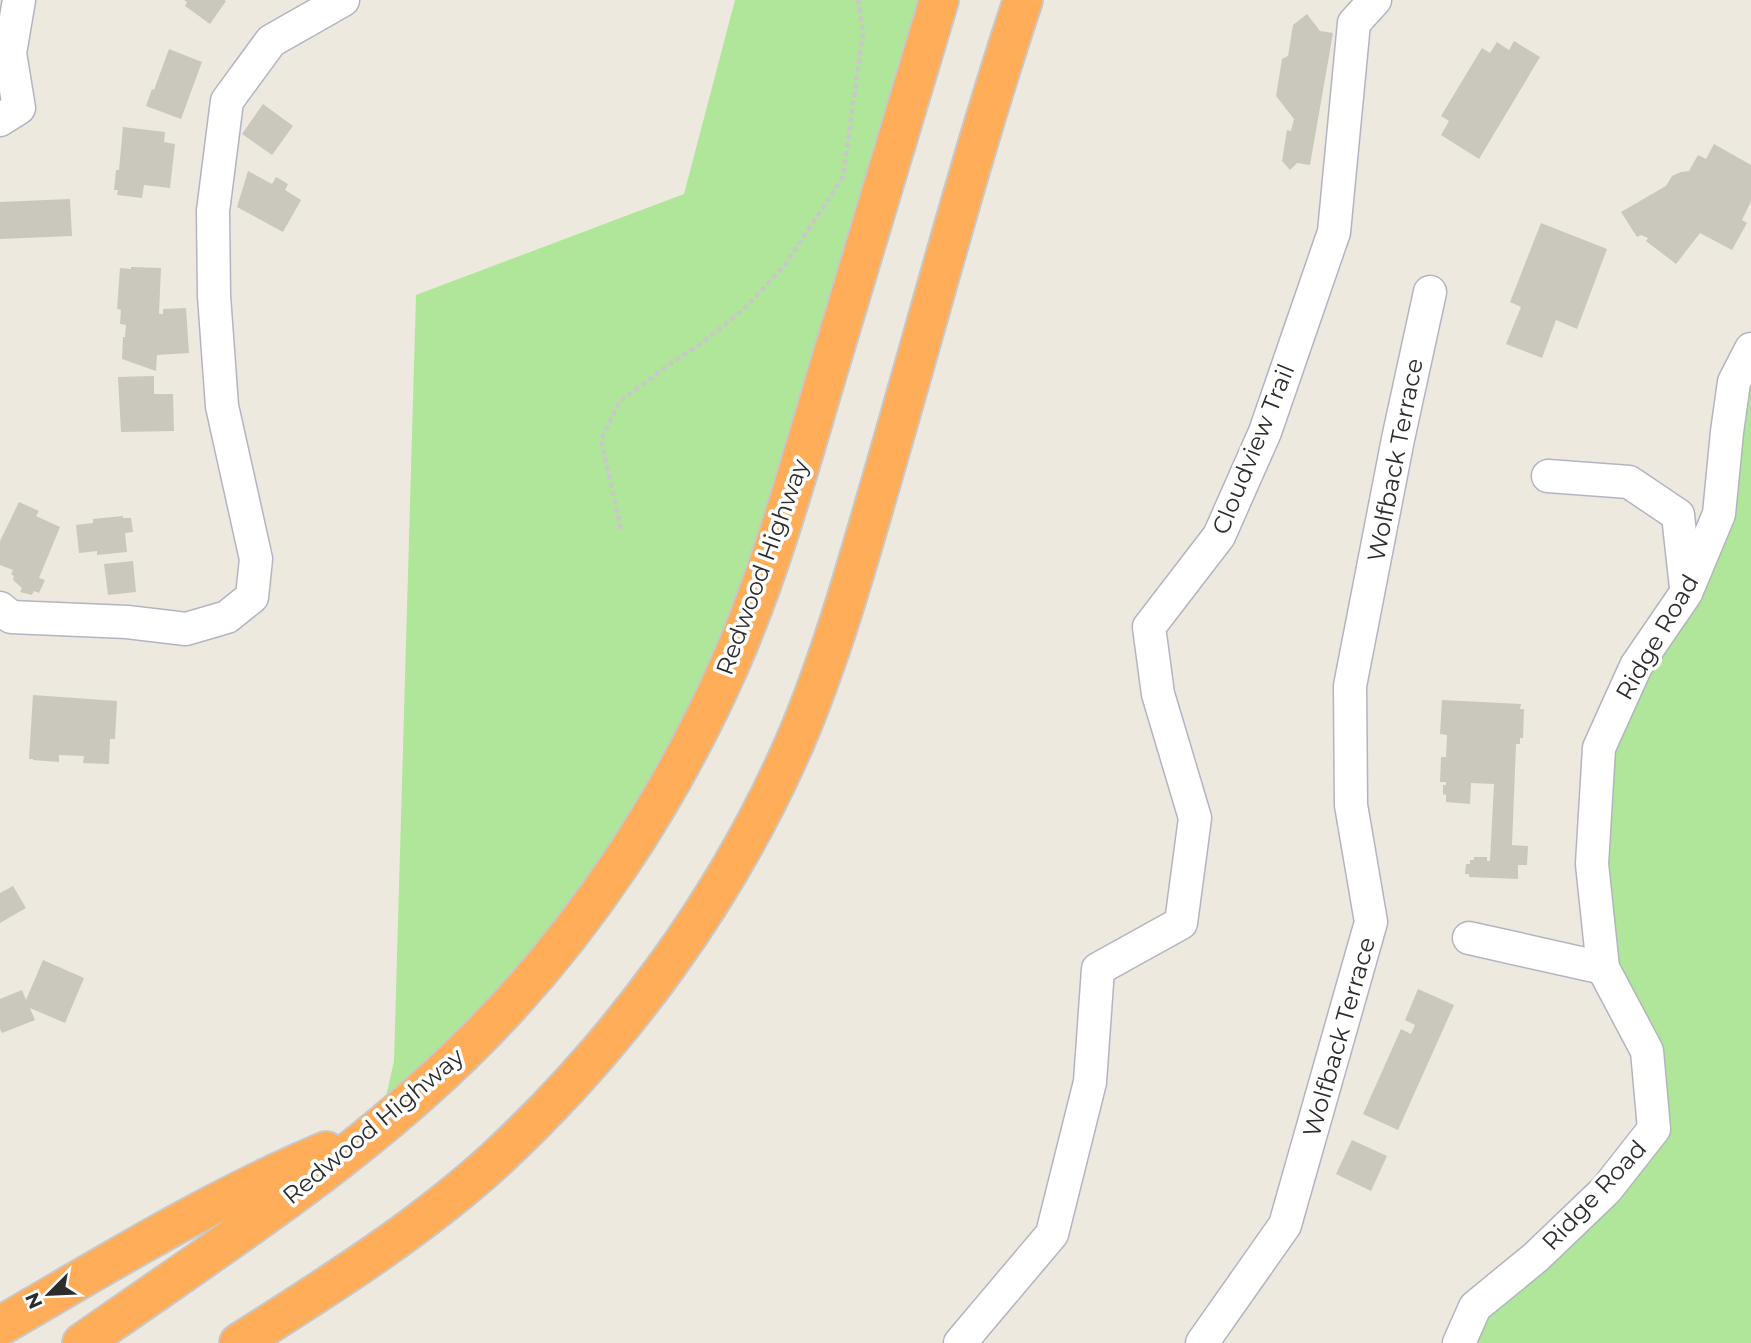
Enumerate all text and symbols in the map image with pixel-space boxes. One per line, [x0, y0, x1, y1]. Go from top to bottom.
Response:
street label: Wolfback Terrace [1361, 356, 1429, 564]
street label: Cloudview Trail [1206, 360, 1300, 538]
street label: Redwood Highway [710, 455, 814, 679]
street label: Ridge Road [1609, 569, 1705, 705]
street label: Wolfback Terrace [1297, 934, 1381, 1140]
street label: Redwood Highway [277, 1042, 469, 1210]
street label: Ridge Road [1536, 1134, 1652, 1256]
north arrow [14, 1259, 84, 1329]
text: N [20, 1289, 48, 1312]

